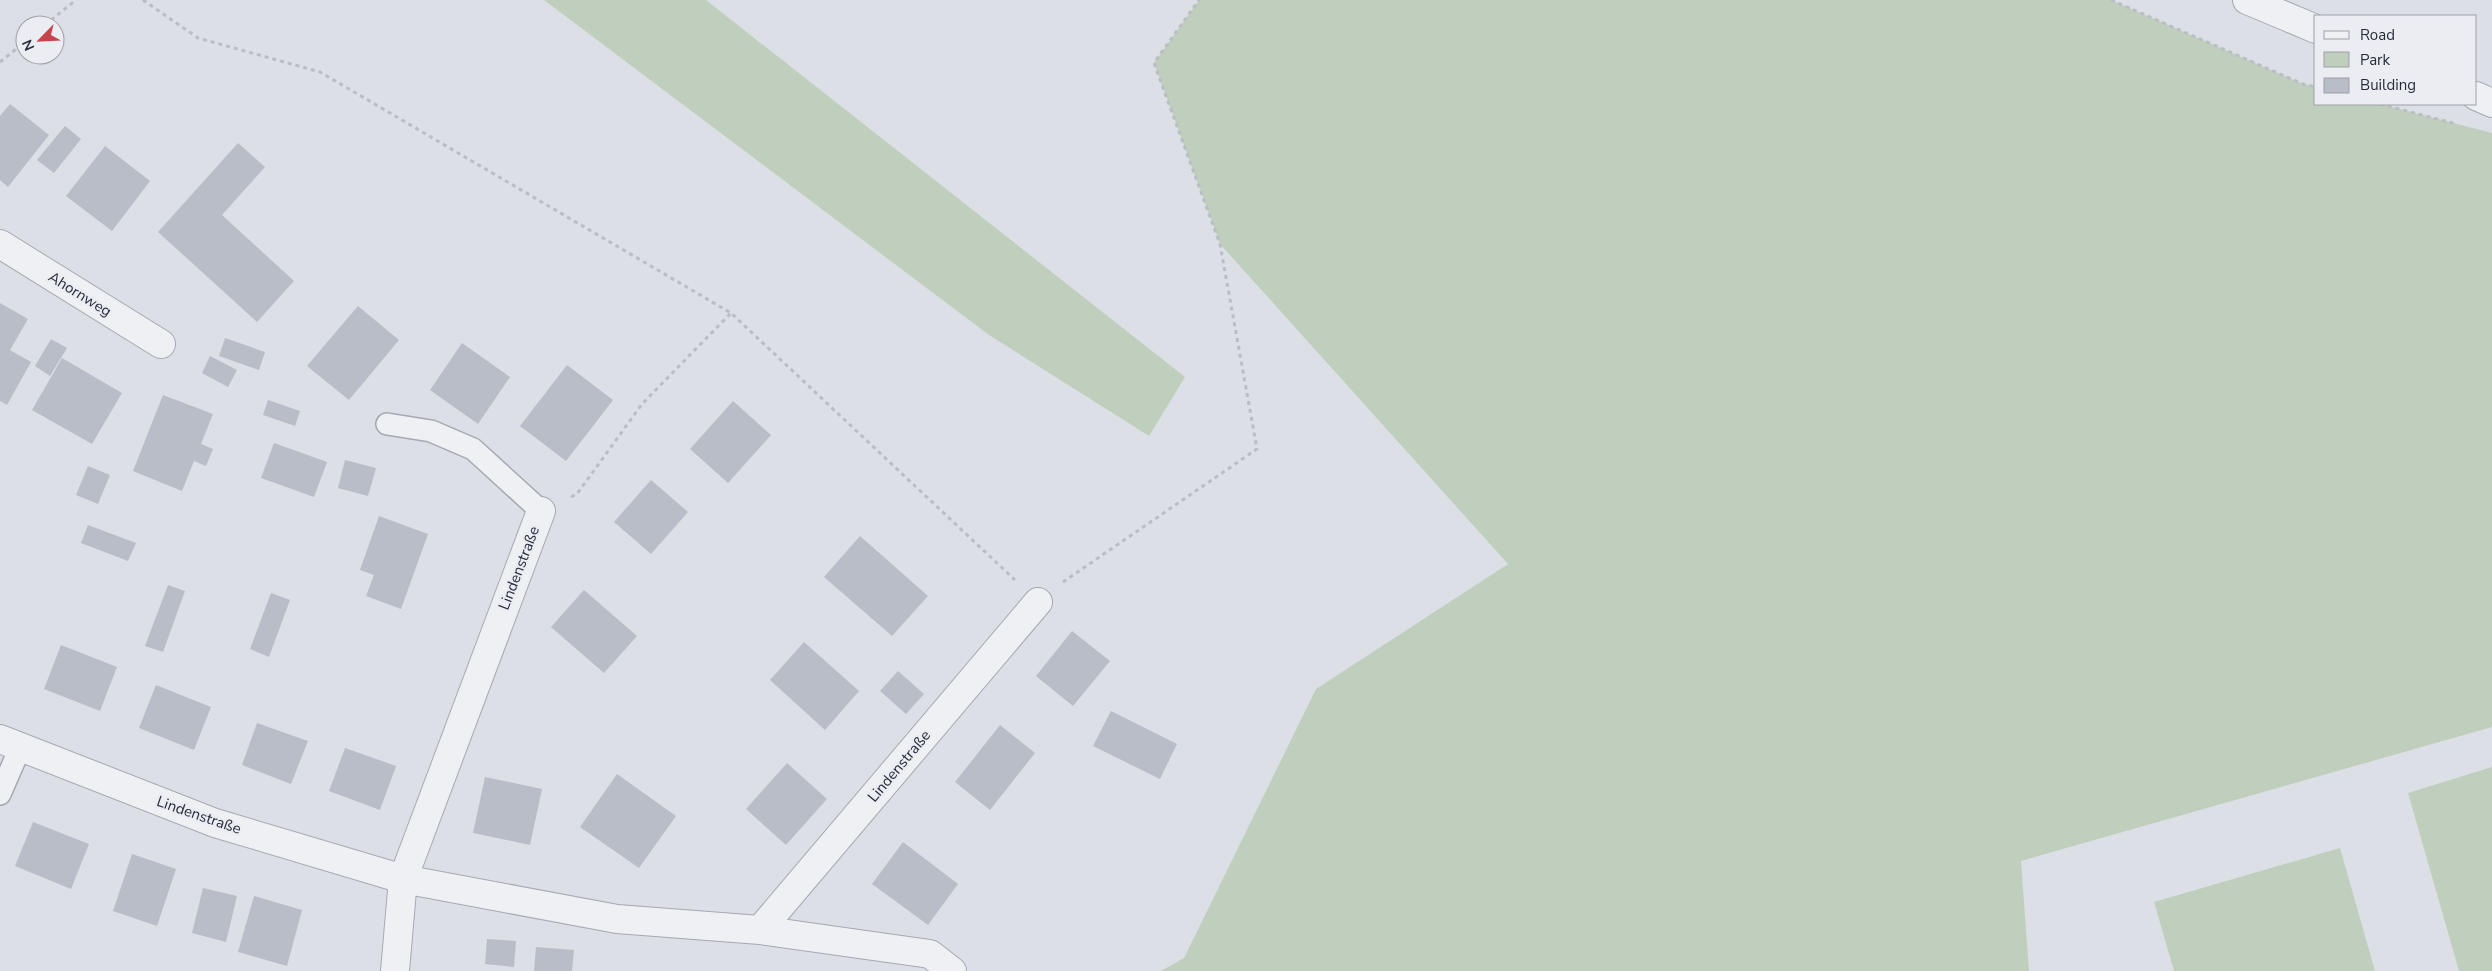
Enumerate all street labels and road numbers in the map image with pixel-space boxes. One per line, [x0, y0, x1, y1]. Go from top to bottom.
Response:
street label: Ahornweg [45, 267, 115, 321]
street label: Lindenstraße [494, 523, 544, 613]
street label: Lindenstraße [863, 726, 935, 806]
street label: Lindenstraße [154, 791, 244, 839]

